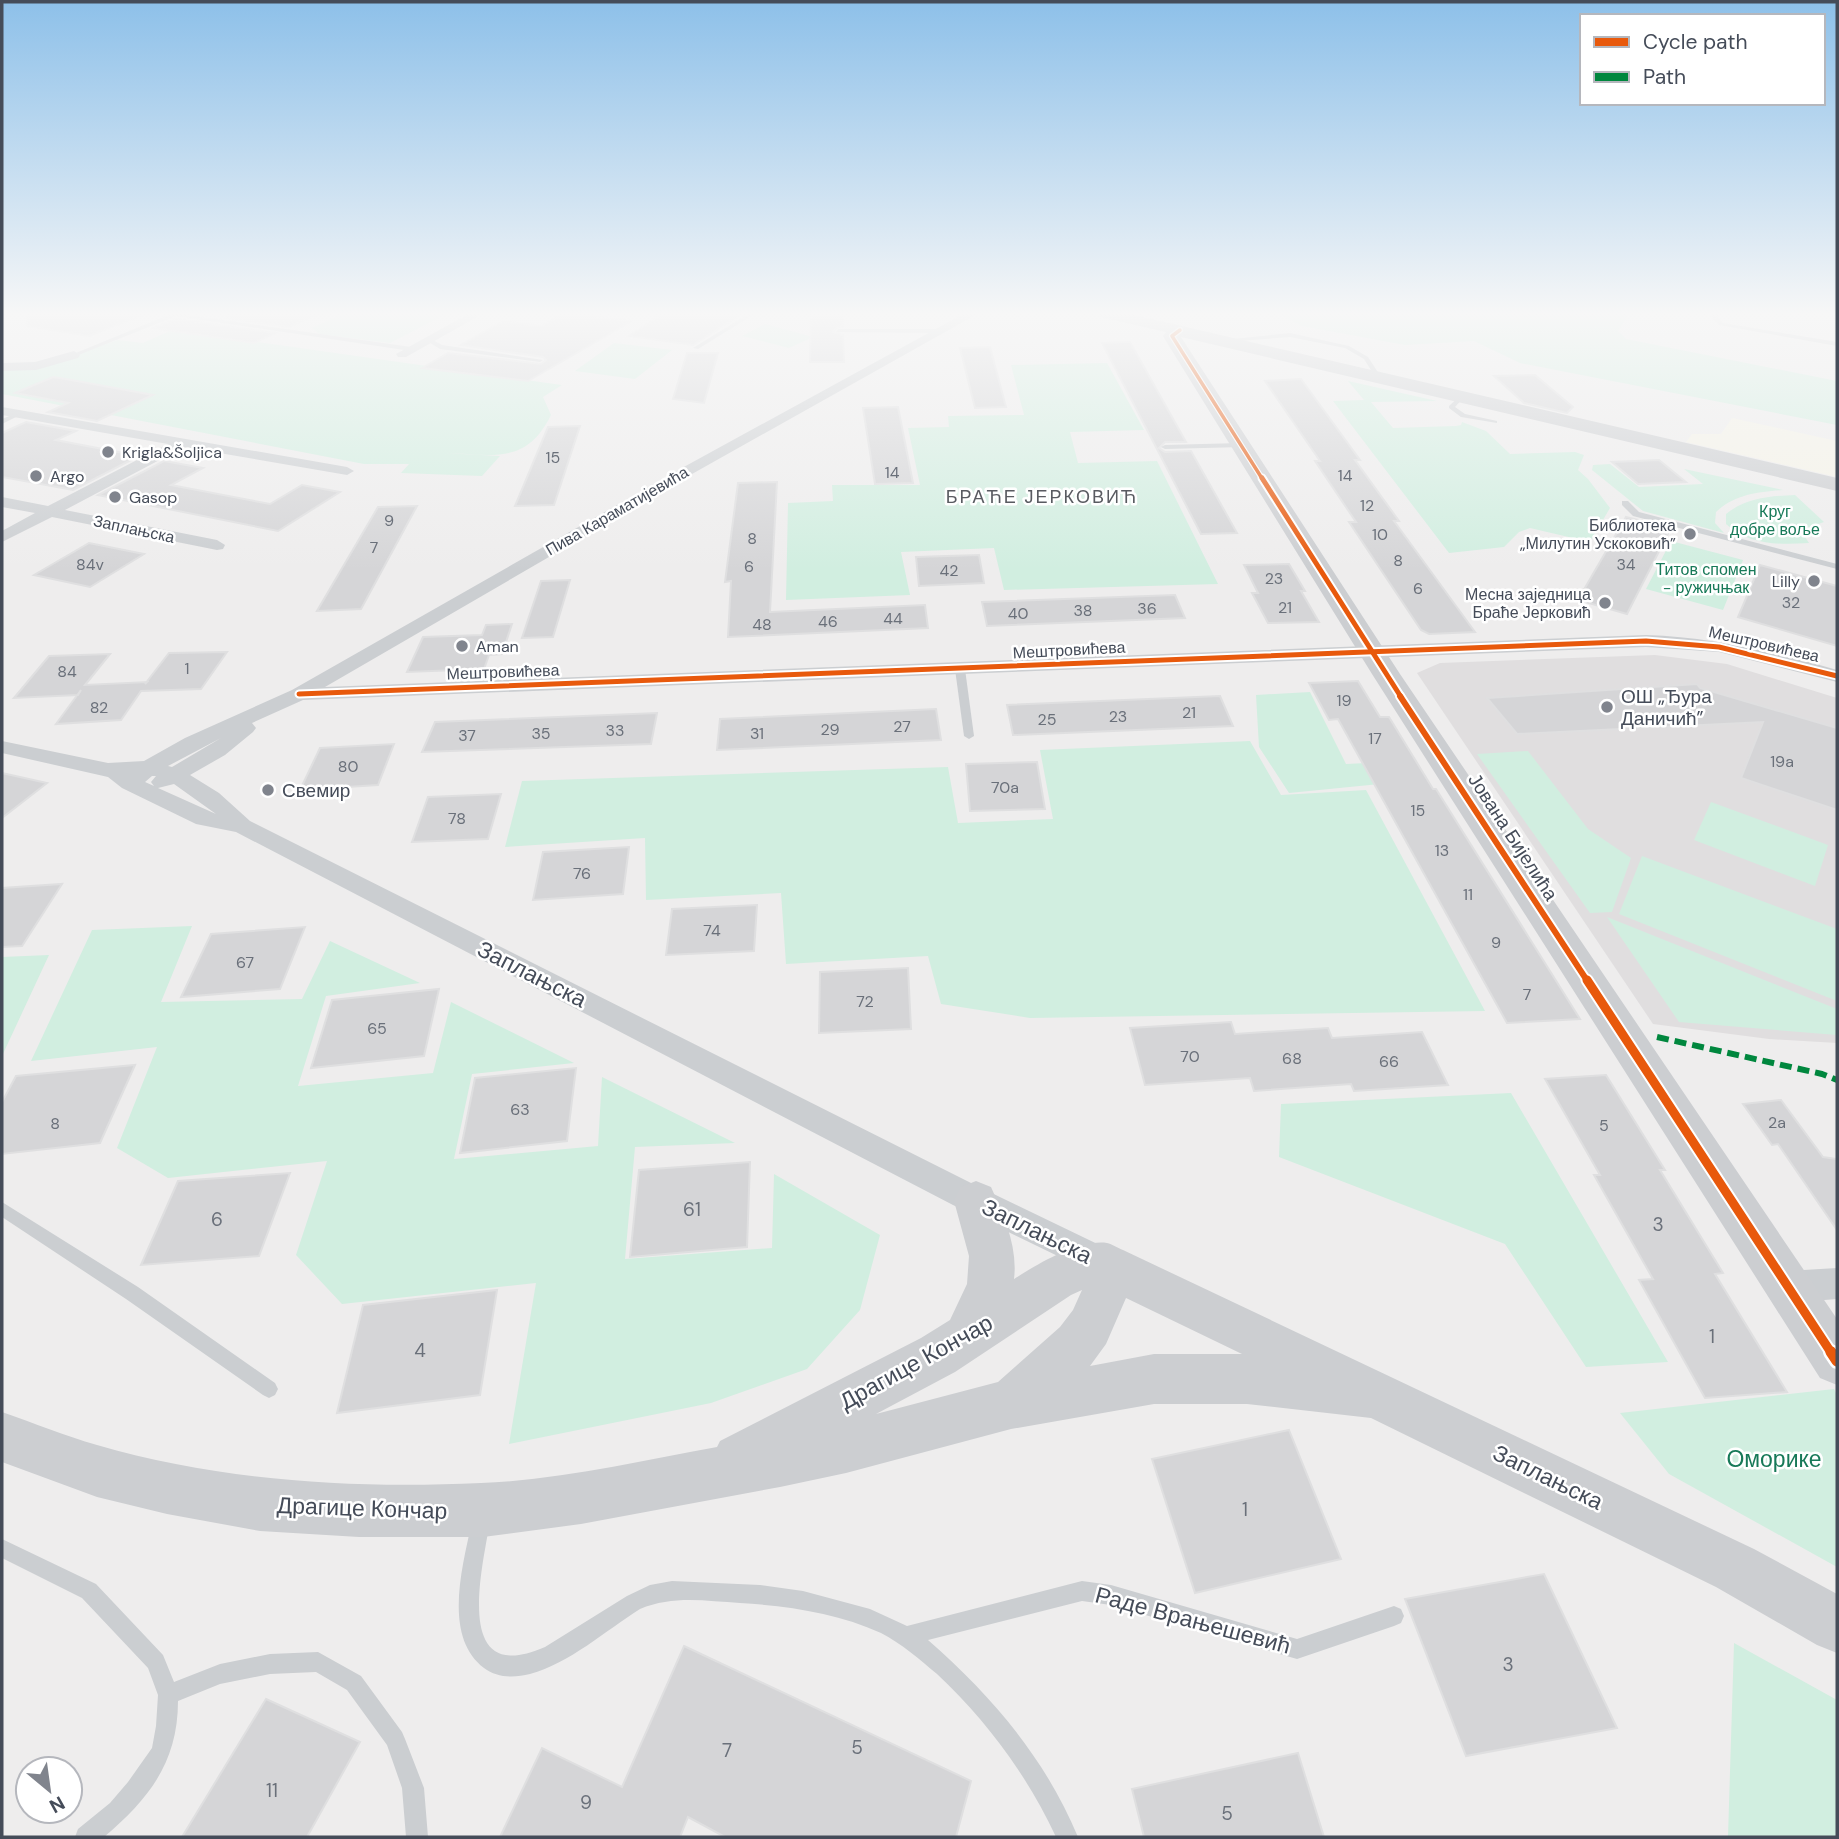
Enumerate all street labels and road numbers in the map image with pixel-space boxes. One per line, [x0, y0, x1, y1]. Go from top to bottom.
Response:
street label: Пива Караматијевића [542, 462, 692, 560]
street label: Заплањска [91, 510, 177, 548]
street label: Мештровићева [1707, 621, 1821, 667]
street label: Мештровићева [1012, 637, 1126, 663]
street label: Мештровићева [446, 660, 560, 684]
street label: Јована Бијелића [1463, 769, 1564, 906]
street label: Заплањска [472, 934, 592, 1014]
street label: Заплањска [977, 1191, 1097, 1271]
street label: Драгице Кончар [834, 1308, 998, 1416]
street label: Заплањска [1488, 1437, 1608, 1517]
street label: Драгице Кончар [276, 1490, 448, 1526]
street label: Раде Врањешевић [1092, 1579, 1294, 1661]

